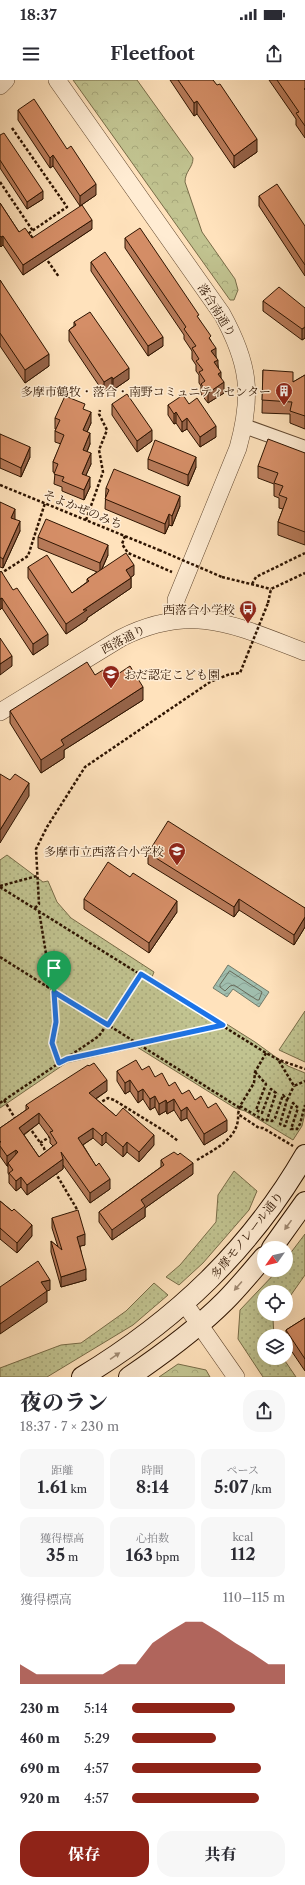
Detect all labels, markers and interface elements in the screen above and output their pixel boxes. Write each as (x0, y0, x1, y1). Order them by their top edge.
text: 18:37 (20, 5, 57, 24)
icon: menu (20, 43, 42, 65)
text: Fleetfoot (110, 43, 195, 65)
icon: share (263, 43, 285, 65)
street label: 落合南通り (195, 281, 239, 339)
building icon: 多摩市鶴牧・落合・南野コミュニティセンター (274, 381, 294, 406)
place label: 多摩市鶴牧・落合・南野コミュニティセンター (21, 384, 271, 399)
street label: そよかぜのみち (41, 486, 125, 532)
bus stop icon: 西落合小学校 (238, 599, 258, 624)
place label: 西落合小学校 (163, 602, 235, 617)
street label: 西落通り (98, 621, 148, 657)
school or university icon: おだ認定こども園 (101, 664, 121, 689)
place label: おだ認定こども園 (124, 667, 220, 682)
school or university icon: 多摩市立西落合小学校 (167, 841, 187, 866)
place label: 多摩市立西落合小学校 (44, 844, 164, 859)
pin (37, 951, 71, 992)
icon: arrive (43, 957, 65, 979)
street label: 多摩モノレール通り (207, 1189, 287, 1281)
one-way arrow (284, 1220, 293, 1231)
north arrow (257, 1241, 293, 1277)
map controls (257, 1241, 293, 1365)
one-way arrow (234, 1281, 243, 1292)
button: locate (257, 1285, 293, 1321)
button: layers (257, 1329, 293, 1365)
one-way arrow (110, 1352, 120, 1360)
text: 夜のラン (20, 1389, 108, 1416)
button: share (243, 1390, 285, 1432)
text: 18:37 · 7 × 230 m (20, 1418, 119, 1434)
text: 距離 (51, 1463, 73, 1477)
text: 時間 (141, 1463, 163, 1477)
text: ペース (227, 1463, 259, 1477)
text: 1.61 (37, 1477, 67, 1497)
text: 8:14 (136, 1477, 169, 1497)
text: 5:07 (214, 1477, 248, 1497)
text: km (67, 1482, 87, 1496)
text: /km (248, 1482, 272, 1496)
text: kcal (232, 1530, 253, 1544)
text: 獲得標高 (40, 1531, 84, 1545)
text: 心拍数 (136, 1531, 169, 1545)
text: 112 (230, 1544, 256, 1564)
text: 35 (46, 1545, 65, 1565)
text: 163 (125, 1545, 153, 1565)
text: m (65, 1550, 78, 1564)
text: bpm (153, 1550, 180, 1564)
text: 110–115 m (223, 1589, 285, 1605)
text: 獲得標高 (20, 1591, 72, 1607)
text: 230 m (20, 1700, 60, 1716)
text: 5:14 (84, 1700, 108, 1716)
text: 460 m (20, 1730, 60, 1746)
text: 5:29 (84, 1730, 110, 1746)
text: 690 m (20, 1760, 60, 1776)
text: 4:57 (84, 1760, 109, 1776)
text: 920 m (20, 1790, 60, 1806)
text: 4:57 (84, 1790, 109, 1806)
button: 保存 (20, 1831, 149, 1877)
button: 共有 (157, 1831, 285, 1877)

